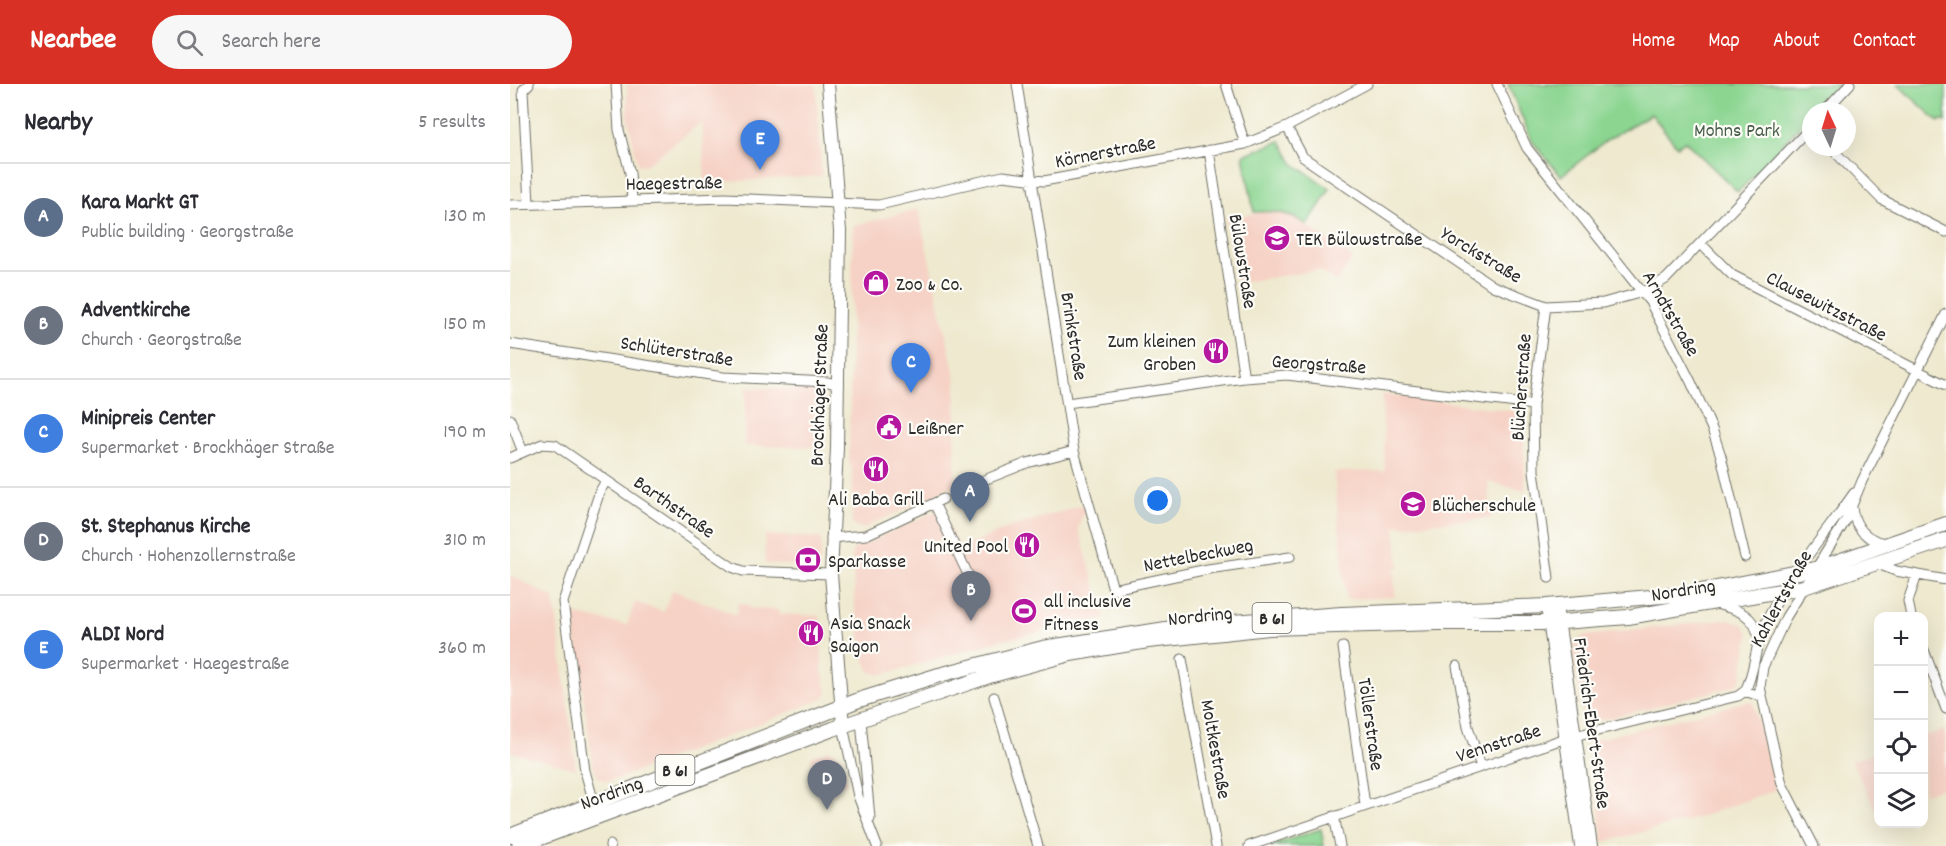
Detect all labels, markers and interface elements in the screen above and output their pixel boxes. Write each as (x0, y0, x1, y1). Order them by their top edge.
search box (152, 15, 572, 69)
text: Nearbee (30, 22, 116, 62)
icon: search (173, 26, 206, 59)
text: Search here (221, 27, 321, 58)
text: Home (1631, 27, 1675, 57)
text: Map (1708, 27, 1740, 57)
text: About (1773, 27, 1820, 57)
text: Contact (1853, 27, 1916, 57)
north arrow (1802, 102, 1856, 156)
text: Nearby (24, 105, 92, 142)
text: 5 results (418, 109, 486, 137)
park label: Mohns Park (1694, 118, 1780, 146)
pin: E (740, 120, 780, 170)
street label: Körnerstraße (1053, 130, 1158, 177)
street label: Haegestraße (625, 170, 723, 200)
text: Kara Markt GT (81, 188, 198, 219)
text: A (38, 203, 49, 231)
text: 130 m (444, 203, 486, 231)
street label: Bülowstraße (1220, 212, 1262, 311)
text: Public building · Georgstraße (81, 219, 294, 247)
street label: Yorckstraße (1434, 221, 1527, 292)
school or university icon: TEK Bülowstraße (1262, 223, 1292, 253)
place label: TEK Bülowstraße (1296, 227, 1423, 255)
street label: Clausewitzstraße (1760, 265, 1891, 350)
street label: Arndtstraße (1633, 266, 1705, 363)
shop icon: Zoo & Co. (861, 268, 891, 298)
place label: Zoo & Co. (896, 272, 963, 300)
street label: Brinkstraße (1051, 290, 1093, 383)
text: Adventkirche (81, 296, 190, 327)
text: B (39, 311, 48, 339)
text: 150 m (443, 311, 486, 339)
street label: Brockhäger Straße (805, 323, 837, 467)
text: Church · Georgstraße (81, 327, 242, 355)
place label: Zum kleinen Groben (1108, 329, 1196, 380)
street label: Schlüterstraße (618, 330, 735, 376)
street label: Blücherstraße (1505, 333, 1541, 442)
restaurant icon: Zum kleinen Groben (1201, 336, 1231, 366)
pin: C (892, 344, 930, 393)
street label: Georgstraße (1270, 349, 1367, 383)
text: Minipreis Center (81, 404, 215, 435)
public building icon: Leißner (874, 412, 904, 442)
place label: Leißner (908, 416, 964, 444)
text: C (39, 419, 48, 447)
text: 190 m (443, 419, 486, 447)
text: Supermarket · Brockhäger Straße (81, 435, 335, 463)
restaurant icon: Ali Baba Grill (861, 454, 891, 484)
street label: Barthstraße (627, 470, 720, 547)
pin: A (950, 472, 990, 522)
your location (1143, 486, 1172, 515)
place label: Ali Baba Grill (828, 487, 924, 515)
school or university icon: Blücherschule (1398, 489, 1428, 519)
place label: Blücherschule (1432, 493, 1536, 521)
text: St. Stephanus Kirche (81, 512, 250, 543)
text: D (38, 527, 49, 555)
text: 310 m (444, 527, 486, 555)
restaurant icon: United Pool (1012, 530, 1042, 560)
street label: Nettelbeckweg (1141, 533, 1256, 581)
place label: United Pool (924, 534, 1008, 562)
text: Church · Hohenzollernstraße (81, 543, 296, 571)
bank icon: Sparkasse (793, 545, 823, 575)
street label: Kahlertstraße (1744, 546, 1821, 653)
place label: Sparkasse (828, 549, 906, 577)
pin: B (952, 572, 990, 621)
street label: Nordring (1649, 573, 1718, 611)
place label: all inclusive Fitness (1044, 589, 1131, 640)
sports icon: all inclusive Fitness (1009, 596, 1039, 626)
street label: Nordring (1167, 601, 1234, 635)
road number: B 61 (1252, 603, 1292, 633)
place label: Asia Snack Saigon (830, 611, 911, 662)
map controls (1874, 612, 1928, 828)
button: + (1874, 612, 1928, 666)
restaurant icon: Asia Snack Saigon (796, 618, 826, 648)
text: ALDI Nord (81, 620, 164, 651)
text: E (39, 635, 48, 663)
text: 360 m (438, 635, 486, 663)
street label: Friedrich-Ebert-Straße (1564, 636, 1616, 811)
text: Supermarket · Haegestraße (81, 651, 289, 679)
button: − (1874, 666, 1928, 720)
street label: Töllerstraße (1349, 676, 1389, 773)
street label: Moltkestraße (1192, 698, 1237, 802)
street label: Vennstraße (1453, 718, 1545, 772)
button: locate (1874, 720, 1928, 774)
road number: B 61 (656, 755, 694, 785)
pin: D (808, 760, 846, 810)
street label: Nordring (577, 771, 647, 819)
button: layers (1874, 774, 1928, 828)

